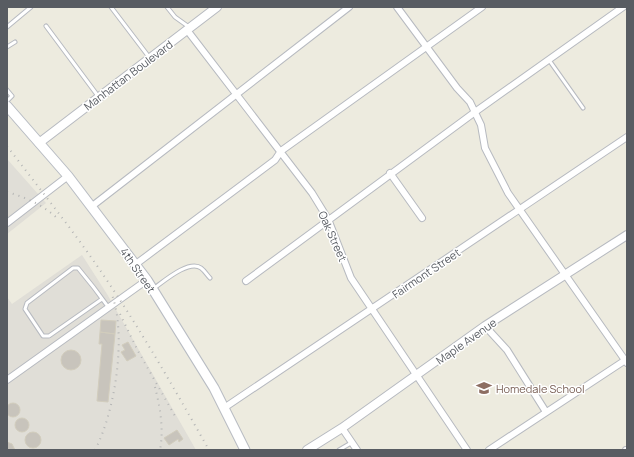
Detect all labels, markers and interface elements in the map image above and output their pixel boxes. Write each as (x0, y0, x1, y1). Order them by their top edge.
street label: Manhattan Boulevard (80, 37, 176, 113)
street label: Oak Street (315, 208, 351, 264)
street label: 4th Street (117, 244, 159, 296)
street label: Fairmont Street (389, 245, 463, 301)
street label: Maple Avenue (433, 314, 500, 367)
school or university icon: Homedale School (475, 379, 493, 397)
place label: Homedale School (496, 381, 585, 396)

